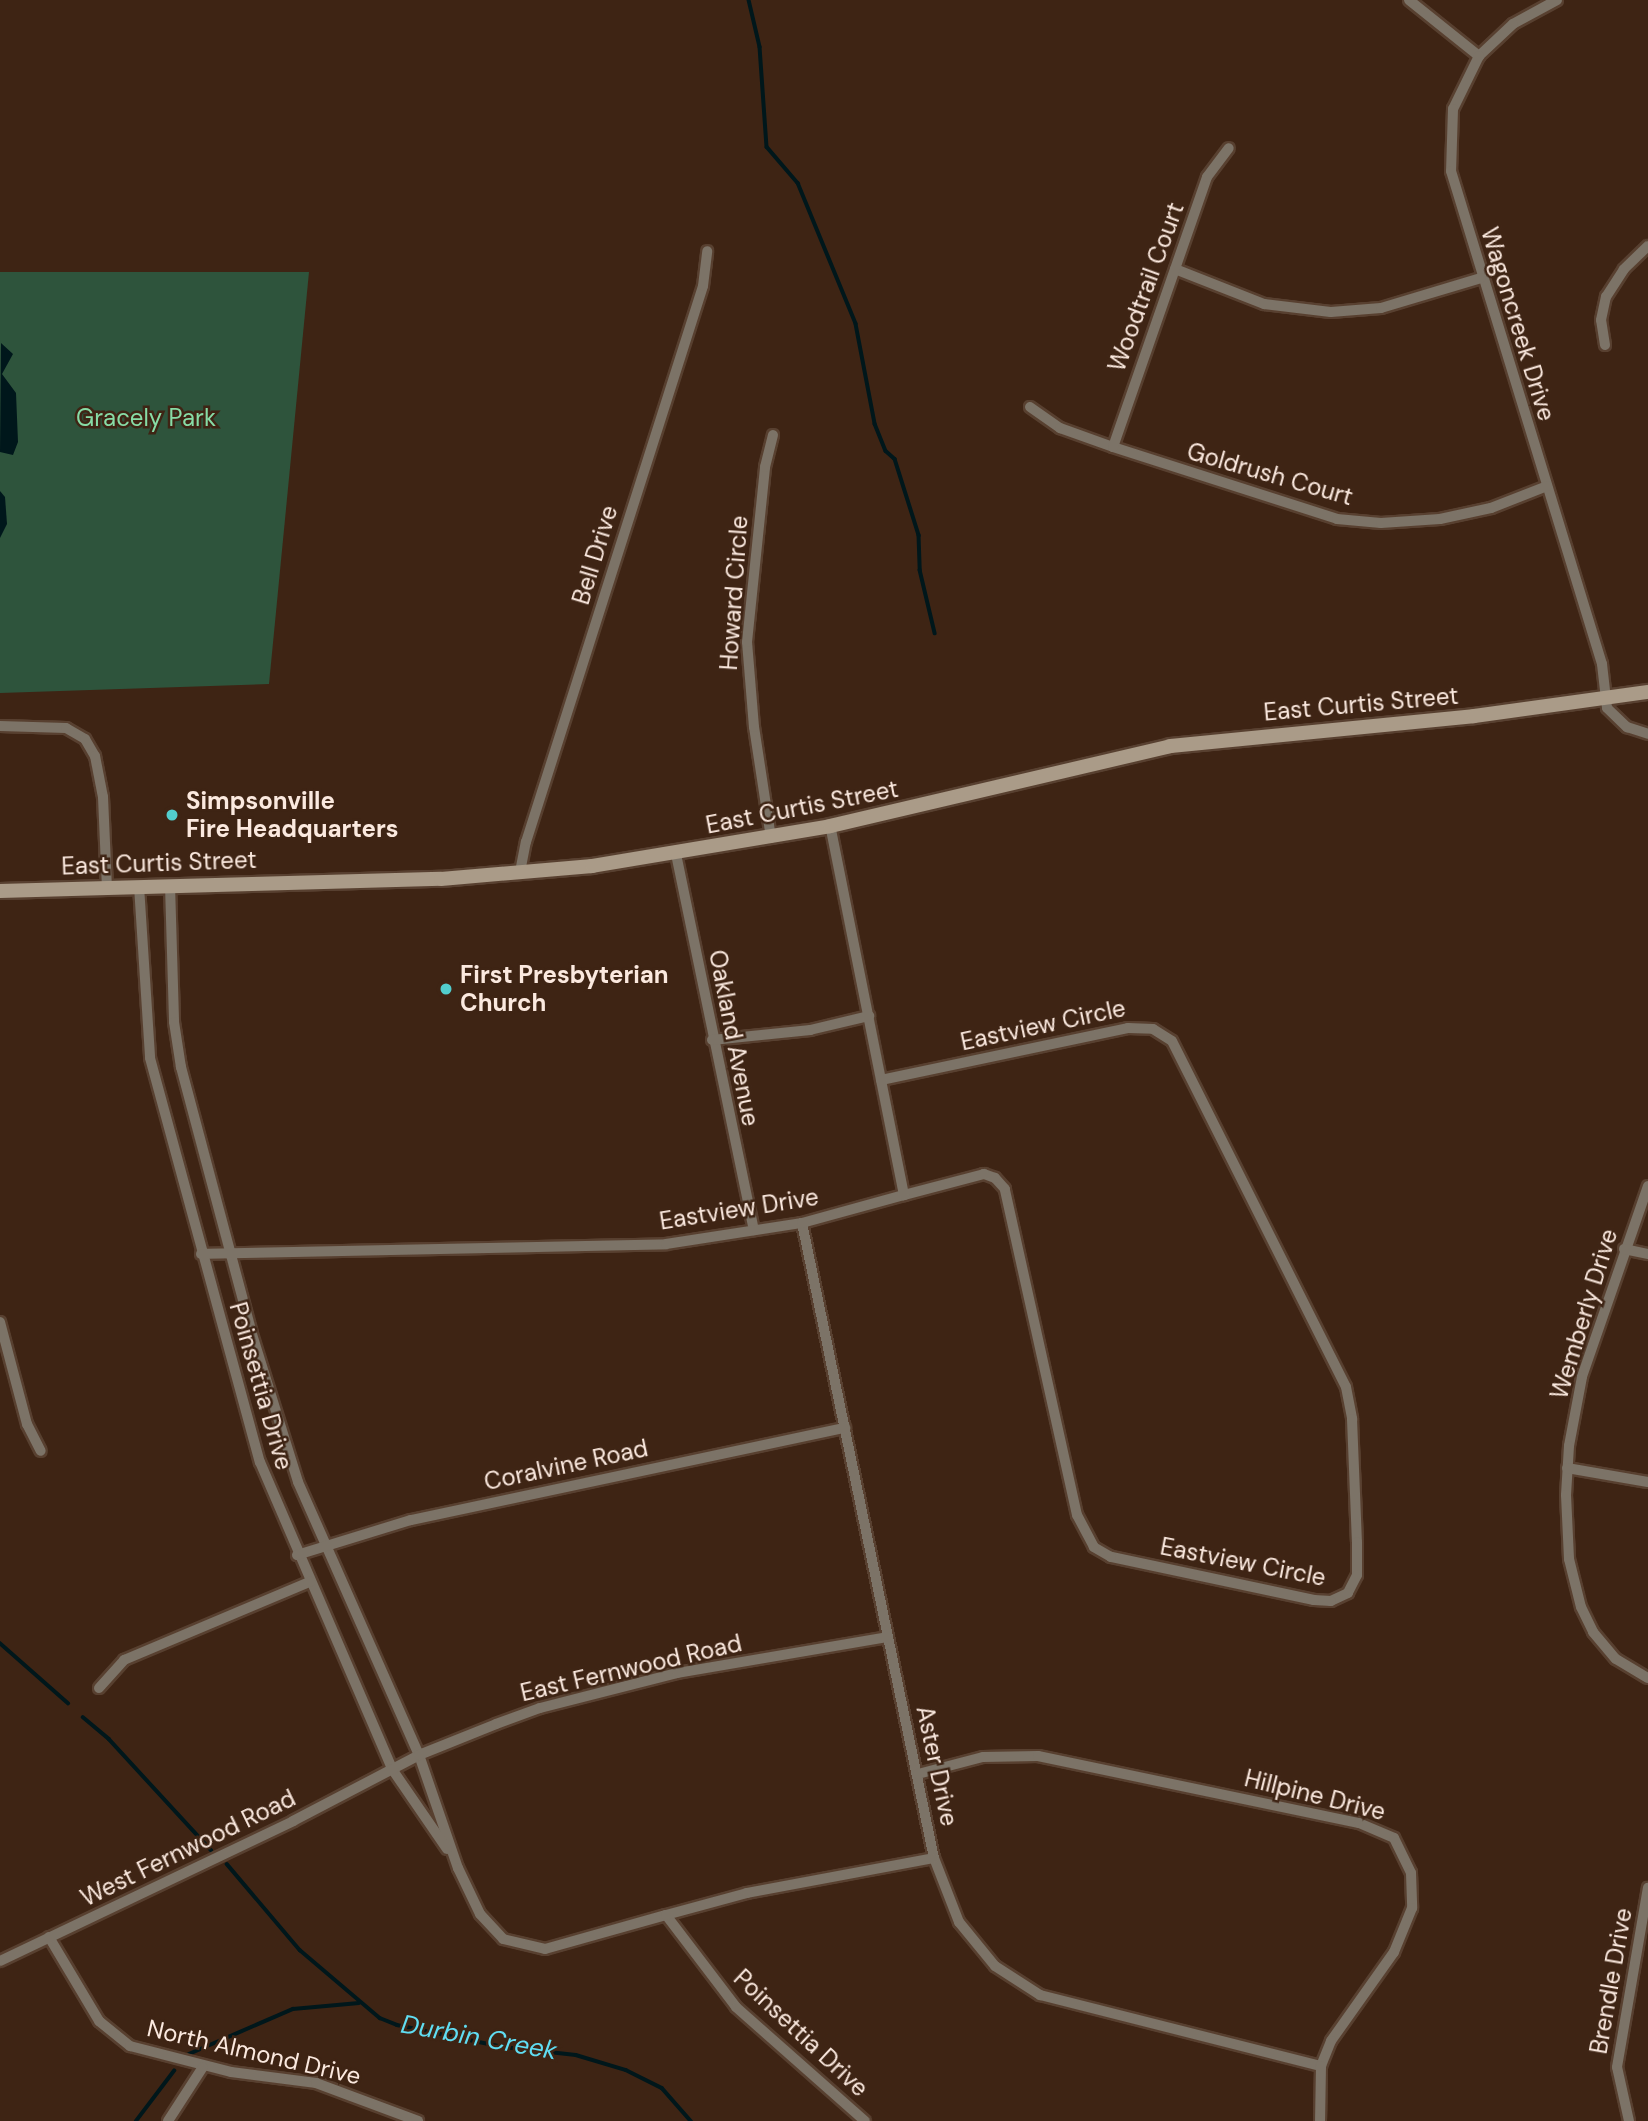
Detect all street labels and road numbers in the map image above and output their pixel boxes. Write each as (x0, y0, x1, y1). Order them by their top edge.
street label: Woodtrail Court (1102, 199, 1190, 375)
street label: Wagoncreek Drive (1475, 224, 1561, 424)
street label: Goldrush Court (1184, 437, 1356, 511)
street label: Bell Drive (566, 502, 624, 608)
street label: Howard Circle (714, 515, 754, 671)
street label: East Curtis Street (1262, 681, 1460, 727)
street label: East Curtis Street (703, 774, 901, 840)
street label: East Curtis Street (61, 845, 257, 881)
street label: Oakland Avenue (703, 947, 765, 1129)
street label: Eastview Circle (958, 993, 1128, 1057)
street label: Eastview Drive (657, 1182, 821, 1236)
street label: Wemberly Drive (1544, 1225, 1624, 1403)
street label: Poinsettia Drive (223, 1299, 299, 1473)
street label: Coralvine Road (481, 1434, 651, 1496)
street label: Eastview Circle (1158, 1532, 1328, 1592)
street label: East Fernwood Road (518, 1629, 744, 1707)
street label: Aster Drive (910, 1703, 964, 1829)
street label: Hillpine Drive (1242, 1764, 1388, 1826)
street label: West Fernwood Road (76, 1784, 300, 1912)
street label: Brendle Drive (1584, 1906, 1638, 2056)
street label: Poinsettia Drive (728, 1963, 874, 2103)
street label: North Almond Drive (144, 2013, 364, 2091)

